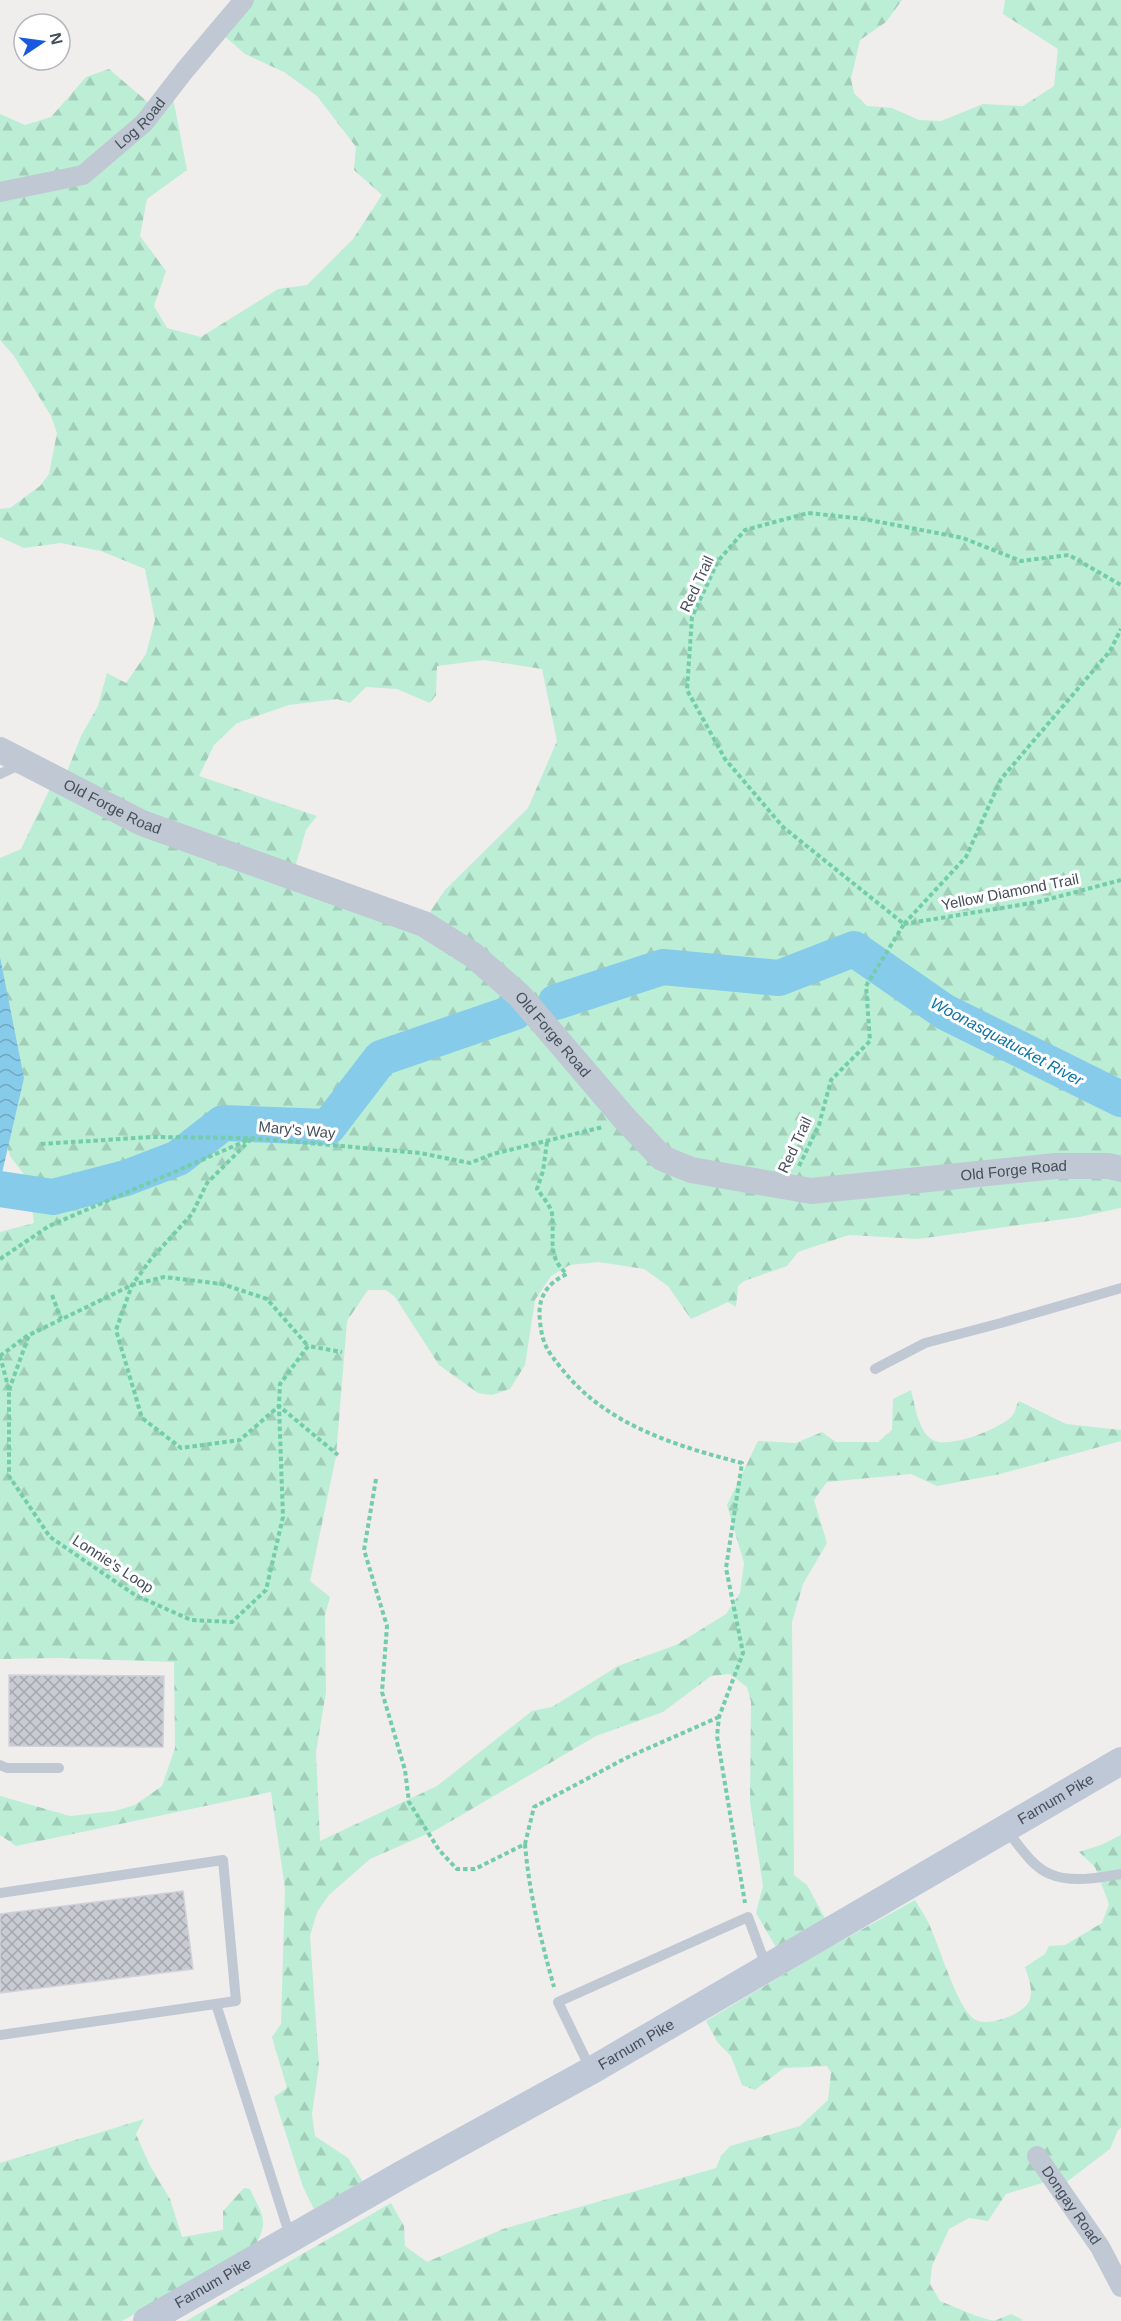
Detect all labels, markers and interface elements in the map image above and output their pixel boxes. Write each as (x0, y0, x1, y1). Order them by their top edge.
north arrow (12, 12, 72, 72)
text: N (47, 31, 66, 46)
street label: Log Road (111, 94, 168, 152)
street label: Red Trail (676, 553, 717, 615)
street label: Old Forge Road (61, 775, 164, 837)
street label: Yellow Diamond Trail (940, 870, 1080, 913)
street label: Old Forge Road (512, 988, 594, 1080)
water label: Woonasquatucket River (928, 994, 1086, 1089)
street label: Red Trail (774, 1114, 815, 1176)
street label: Mary's Way (258, 1118, 337, 1141)
street label: Old Forge Road (960, 1157, 1067, 1184)
street label: Lonnie's Loop (70, 1531, 157, 1596)
street label: Farnum Pike (1014, 1770, 1097, 1828)
street label: Farnum Pike (595, 2015, 677, 2073)
street label: Dongay Road (1038, 2162, 1105, 2248)
street label: Farnum Pike (172, 2254, 254, 2311)

